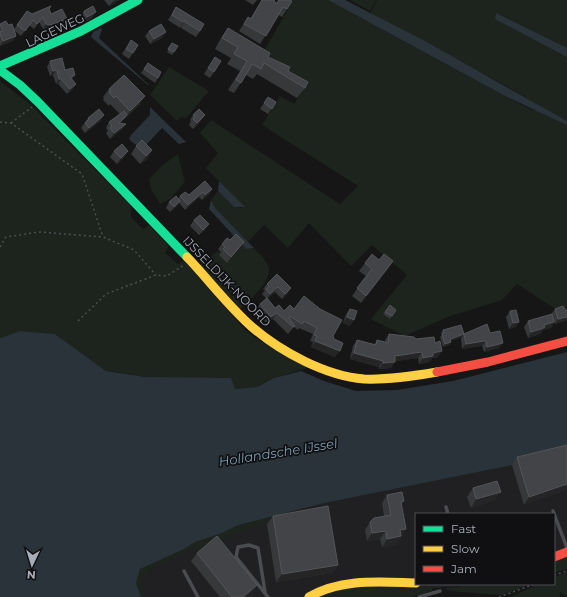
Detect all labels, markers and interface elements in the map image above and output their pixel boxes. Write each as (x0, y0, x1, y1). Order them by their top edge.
street label: LAGEWEG (23, 10, 87, 50)
street label: IJSSELDIJK-NOORD (180, 233, 274, 330)
water label: Hollandsche IJssel (217, 435, 339, 469)
legend (415, 513, 555, 585)
text: Fast (451, 521, 476, 536)
text: Slow (451, 541, 480, 556)
north arrow (12, 545, 52, 585)
text: Jam (450, 561, 477, 576)
text: N (26, 568, 36, 582)

